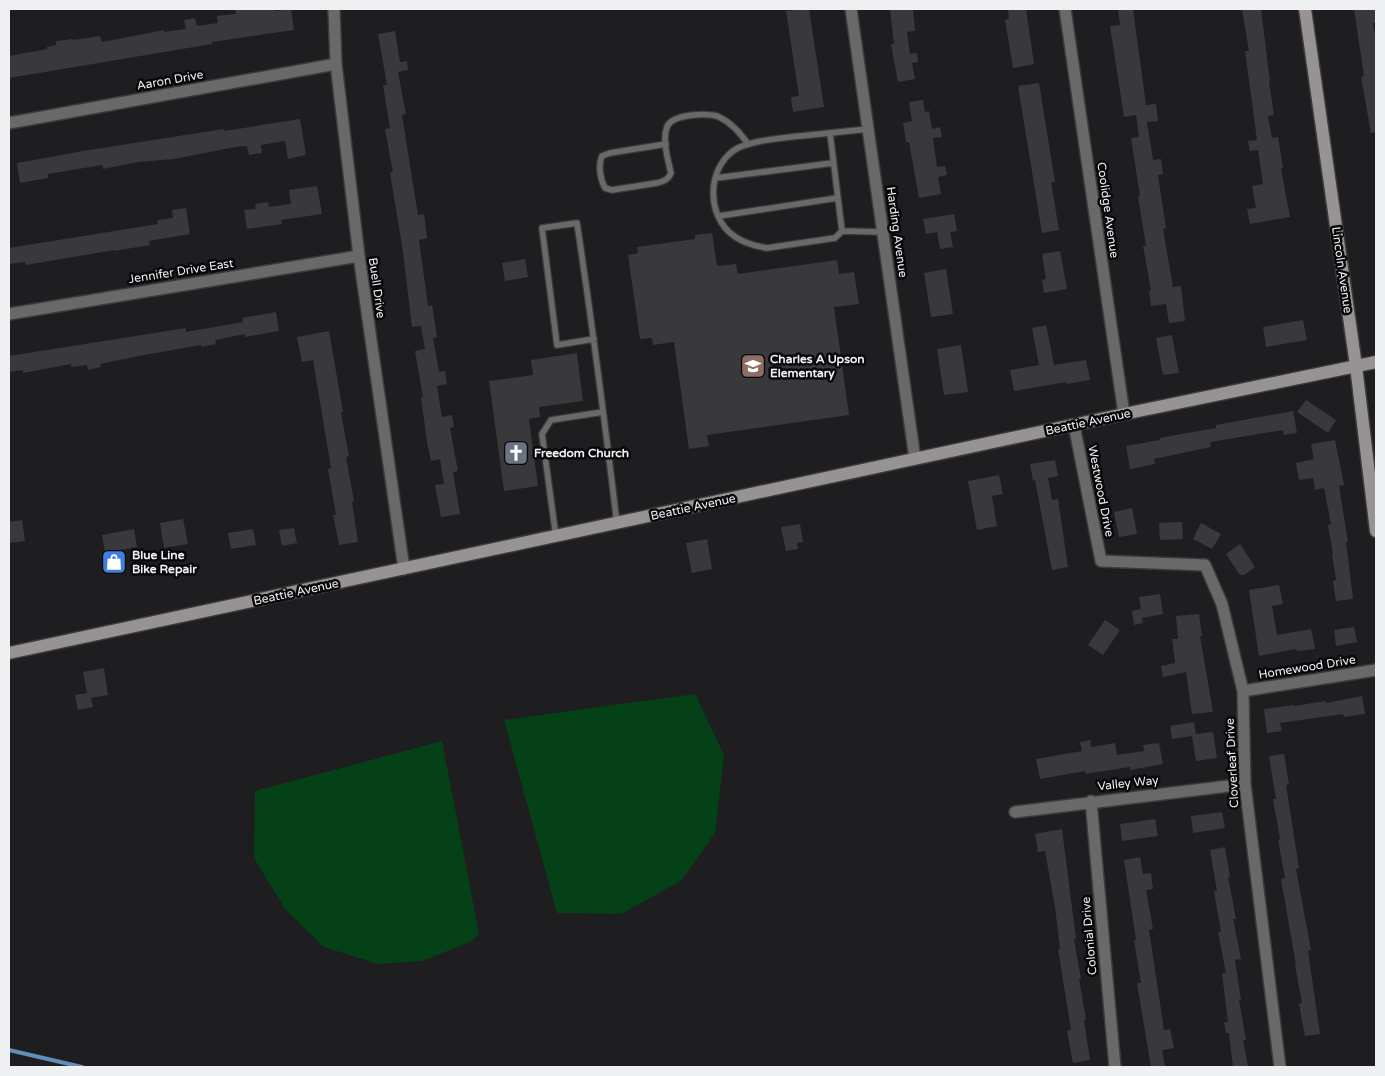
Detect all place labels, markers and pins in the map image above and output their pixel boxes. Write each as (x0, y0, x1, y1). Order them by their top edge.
place label: Charles A Upson Elementary (770, 352, 865, 381)
school or university icon: Charles A Upson Elementary (740, 353, 766, 379)
church icon: Freedom Church (503, 440, 529, 466)
place label: Freedom Church (534, 446, 629, 460)
place label: Blue Line Bike Repair (132, 548, 197, 577)
shop icon: Blue Line Bike Repair (101, 549, 127, 575)

